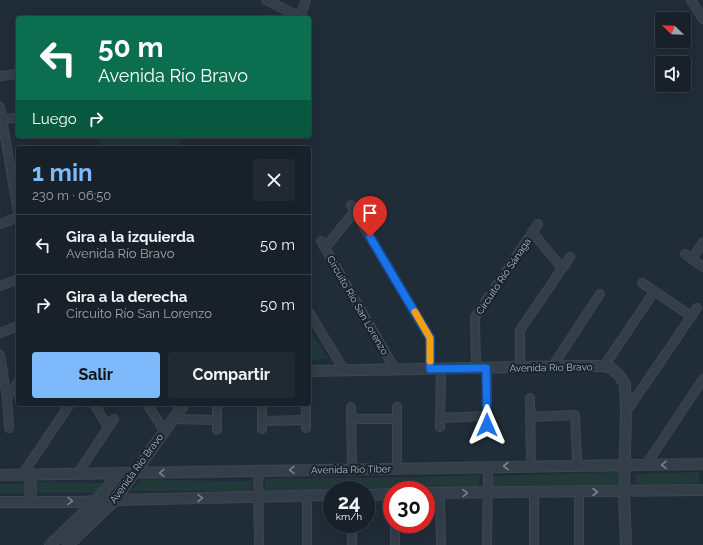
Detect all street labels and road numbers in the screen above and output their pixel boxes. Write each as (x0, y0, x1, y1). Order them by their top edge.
street label: Circuito Río Sánaga (474, 236, 533, 316)
street label: Circuito Río San Lorenzo (325, 254, 390, 357)
street label: Avenida Río Bravo (509, 361, 593, 374)
street label: Avenida Río Bravo (107, 431, 165, 505)
street label: Avenida Río Tiber (311, 463, 392, 476)

